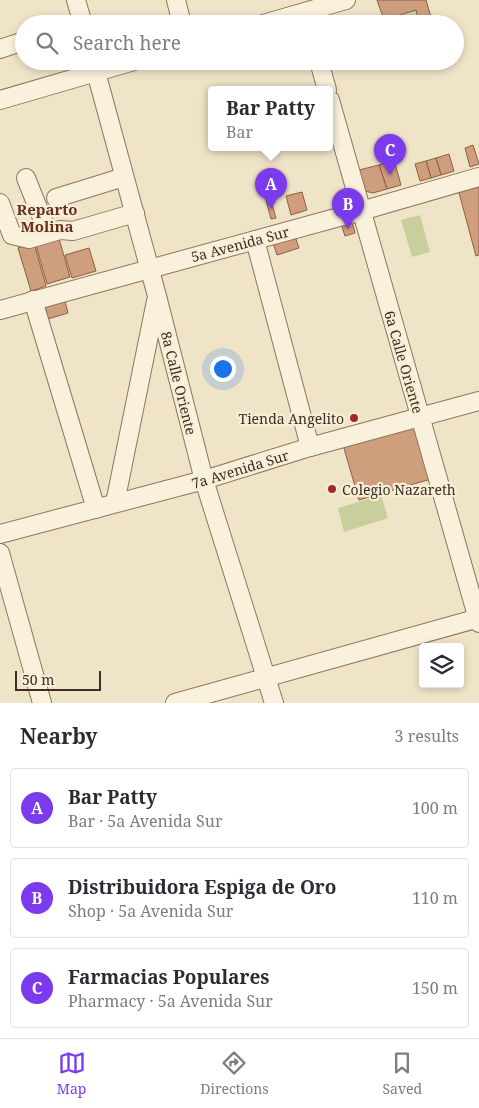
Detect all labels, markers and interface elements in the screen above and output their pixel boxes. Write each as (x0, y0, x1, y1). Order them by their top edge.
search box (15, 15, 464, 70)
icon: search (33, 29, 61, 57)
text: Search here (73, 30, 181, 56)
popup (208, 86, 333, 151)
text: Bar Patty (226, 95, 315, 121)
text: Bar (226, 121, 253, 143)
pin: C (374, 134, 406, 175)
pin: A (255, 168, 287, 209)
pin: B (332, 188, 364, 229)
district label: Reparto Molina (16, 199, 78, 236)
street label: 5a Avenida Sur (189, 222, 291, 266)
street label: 6a Calle Oriente (380, 308, 428, 416)
street label: 8a Calle Oriente (157, 329, 201, 437)
your location (210, 356, 236, 382)
place label: Tienda Angelito (239, 409, 344, 428)
marker: Tienda Angelito (348, 412, 360, 424)
street label: 7a Avenida Sur (189, 445, 291, 493)
place label: Colegio Nazareth (342, 480, 456, 499)
marker: Colegio Nazareth (326, 483, 338, 495)
map controls (419, 643, 464, 688)
button: layers (419, 643, 464, 688)
scale bar (15, 668, 101, 691)
text: 50 m (22, 670, 55, 689)
text: Nearby (20, 722, 98, 750)
text: 3 results (395, 725, 459, 747)
text: Bar Patty (68, 784, 157, 810)
text: A (31, 797, 43, 819)
text: 100 m (412, 797, 458, 819)
text: Bar · 5a Avenida Sur (68, 810, 222, 832)
text: Distribuidora Espiga de Oro (68, 874, 336, 900)
text: B (32, 887, 42, 909)
text: 110 m (412, 887, 458, 909)
text: Shop · 5a Avenida Sur (68, 900, 233, 922)
text: Farmacias Populares (68, 964, 269, 990)
text: C (32, 977, 42, 999)
text: 150 m (412, 977, 458, 999)
text: Pharmacy · 5a Avenida Sur (68, 990, 273, 1012)
tab: Map (57, 1049, 86, 1098)
tab: Directions (200, 1049, 269, 1098)
tab: Saved (382, 1049, 422, 1098)

